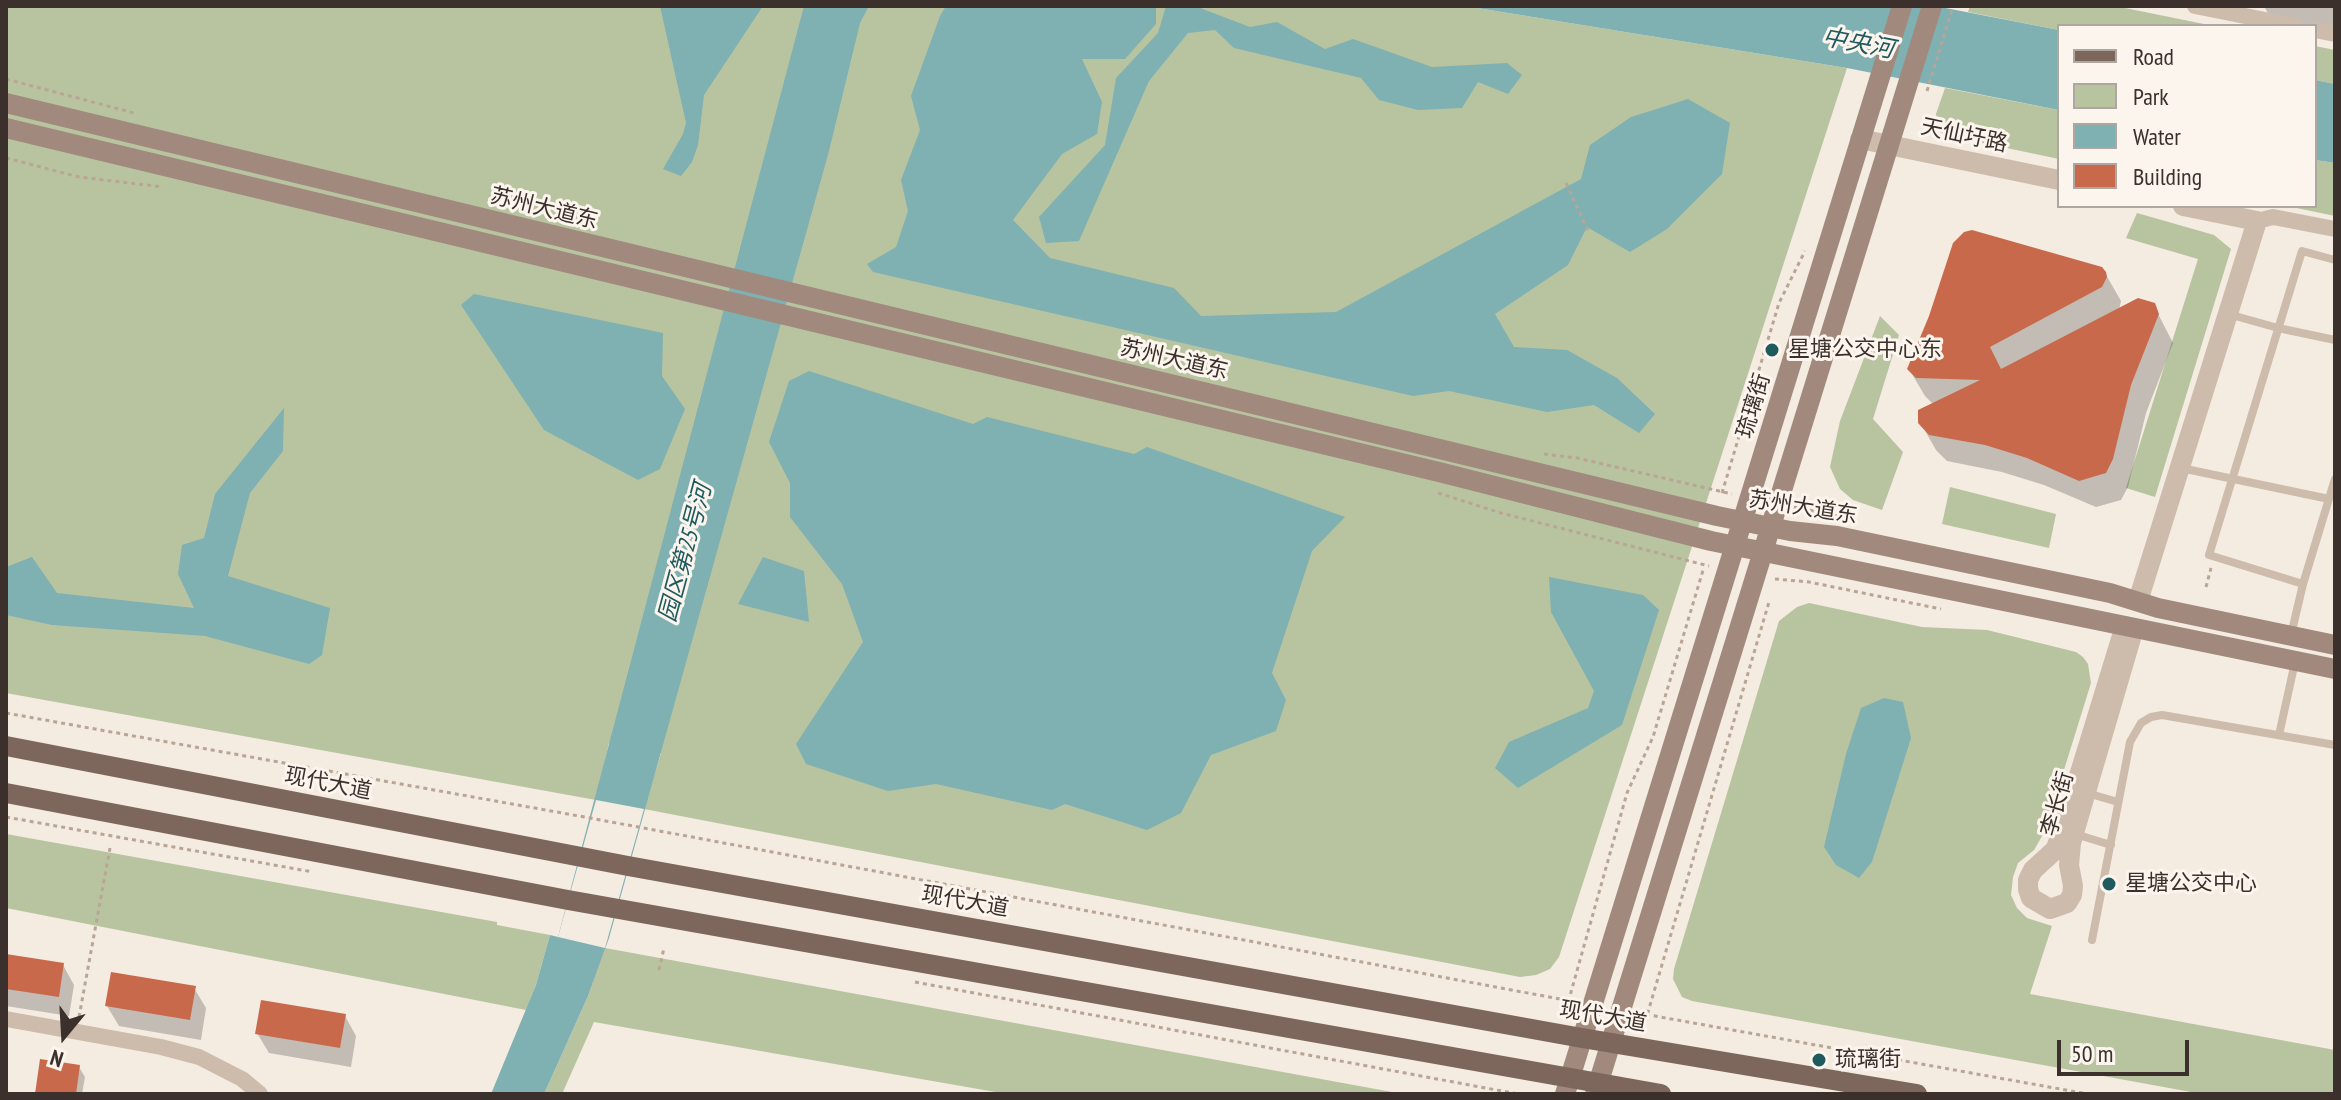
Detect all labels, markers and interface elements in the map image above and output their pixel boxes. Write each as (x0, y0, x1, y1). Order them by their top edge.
water label: 中央河 (1820, 23, 1896, 65)
legend (2057, 24, 2317, 208)
text: Road (2133, 41, 2174, 72)
text: Park (2133, 81, 2169, 112)
street label: 天仙圩路 (1918, 114, 2010, 158)
text: Water (2133, 121, 2181, 152)
text: Building (2133, 161, 2202, 192)
street label: 苏州大道东 (487, 183, 601, 235)
street label: 苏州大道东 (1117, 335, 1231, 385)
place label: 星塘公交中心东 (1788, 337, 1942, 363)
marker: 星塘公交中心东 (1763, 341, 1781, 359)
street label: 琉璃街 (1732, 371, 1776, 441)
water label: 园区第25号河 (654, 481, 718, 625)
street label: 苏州大道东 (1747, 486, 1859, 530)
street label: 现代大道 (282, 763, 374, 805)
street label: 李长街 (2036, 769, 2080, 839)
place label: 星塘公交中心 (2125, 871, 2257, 897)
marker: 星塘公交中心 (2100, 875, 2118, 893)
street label: 现代大道 (919, 881, 1011, 923)
north arrow (24, 996, 104, 1076)
street label: 现代大道 (1557, 996, 1649, 1038)
scale bar (2061, 1024, 2193, 1074)
text: 50 m (2071, 1038, 2113, 1069)
text: N (47, 1044, 67, 1074)
place label: 琉璃街 (1835, 1047, 1901, 1073)
marker: 琉璃街 (1810, 1051, 1828, 1069)

